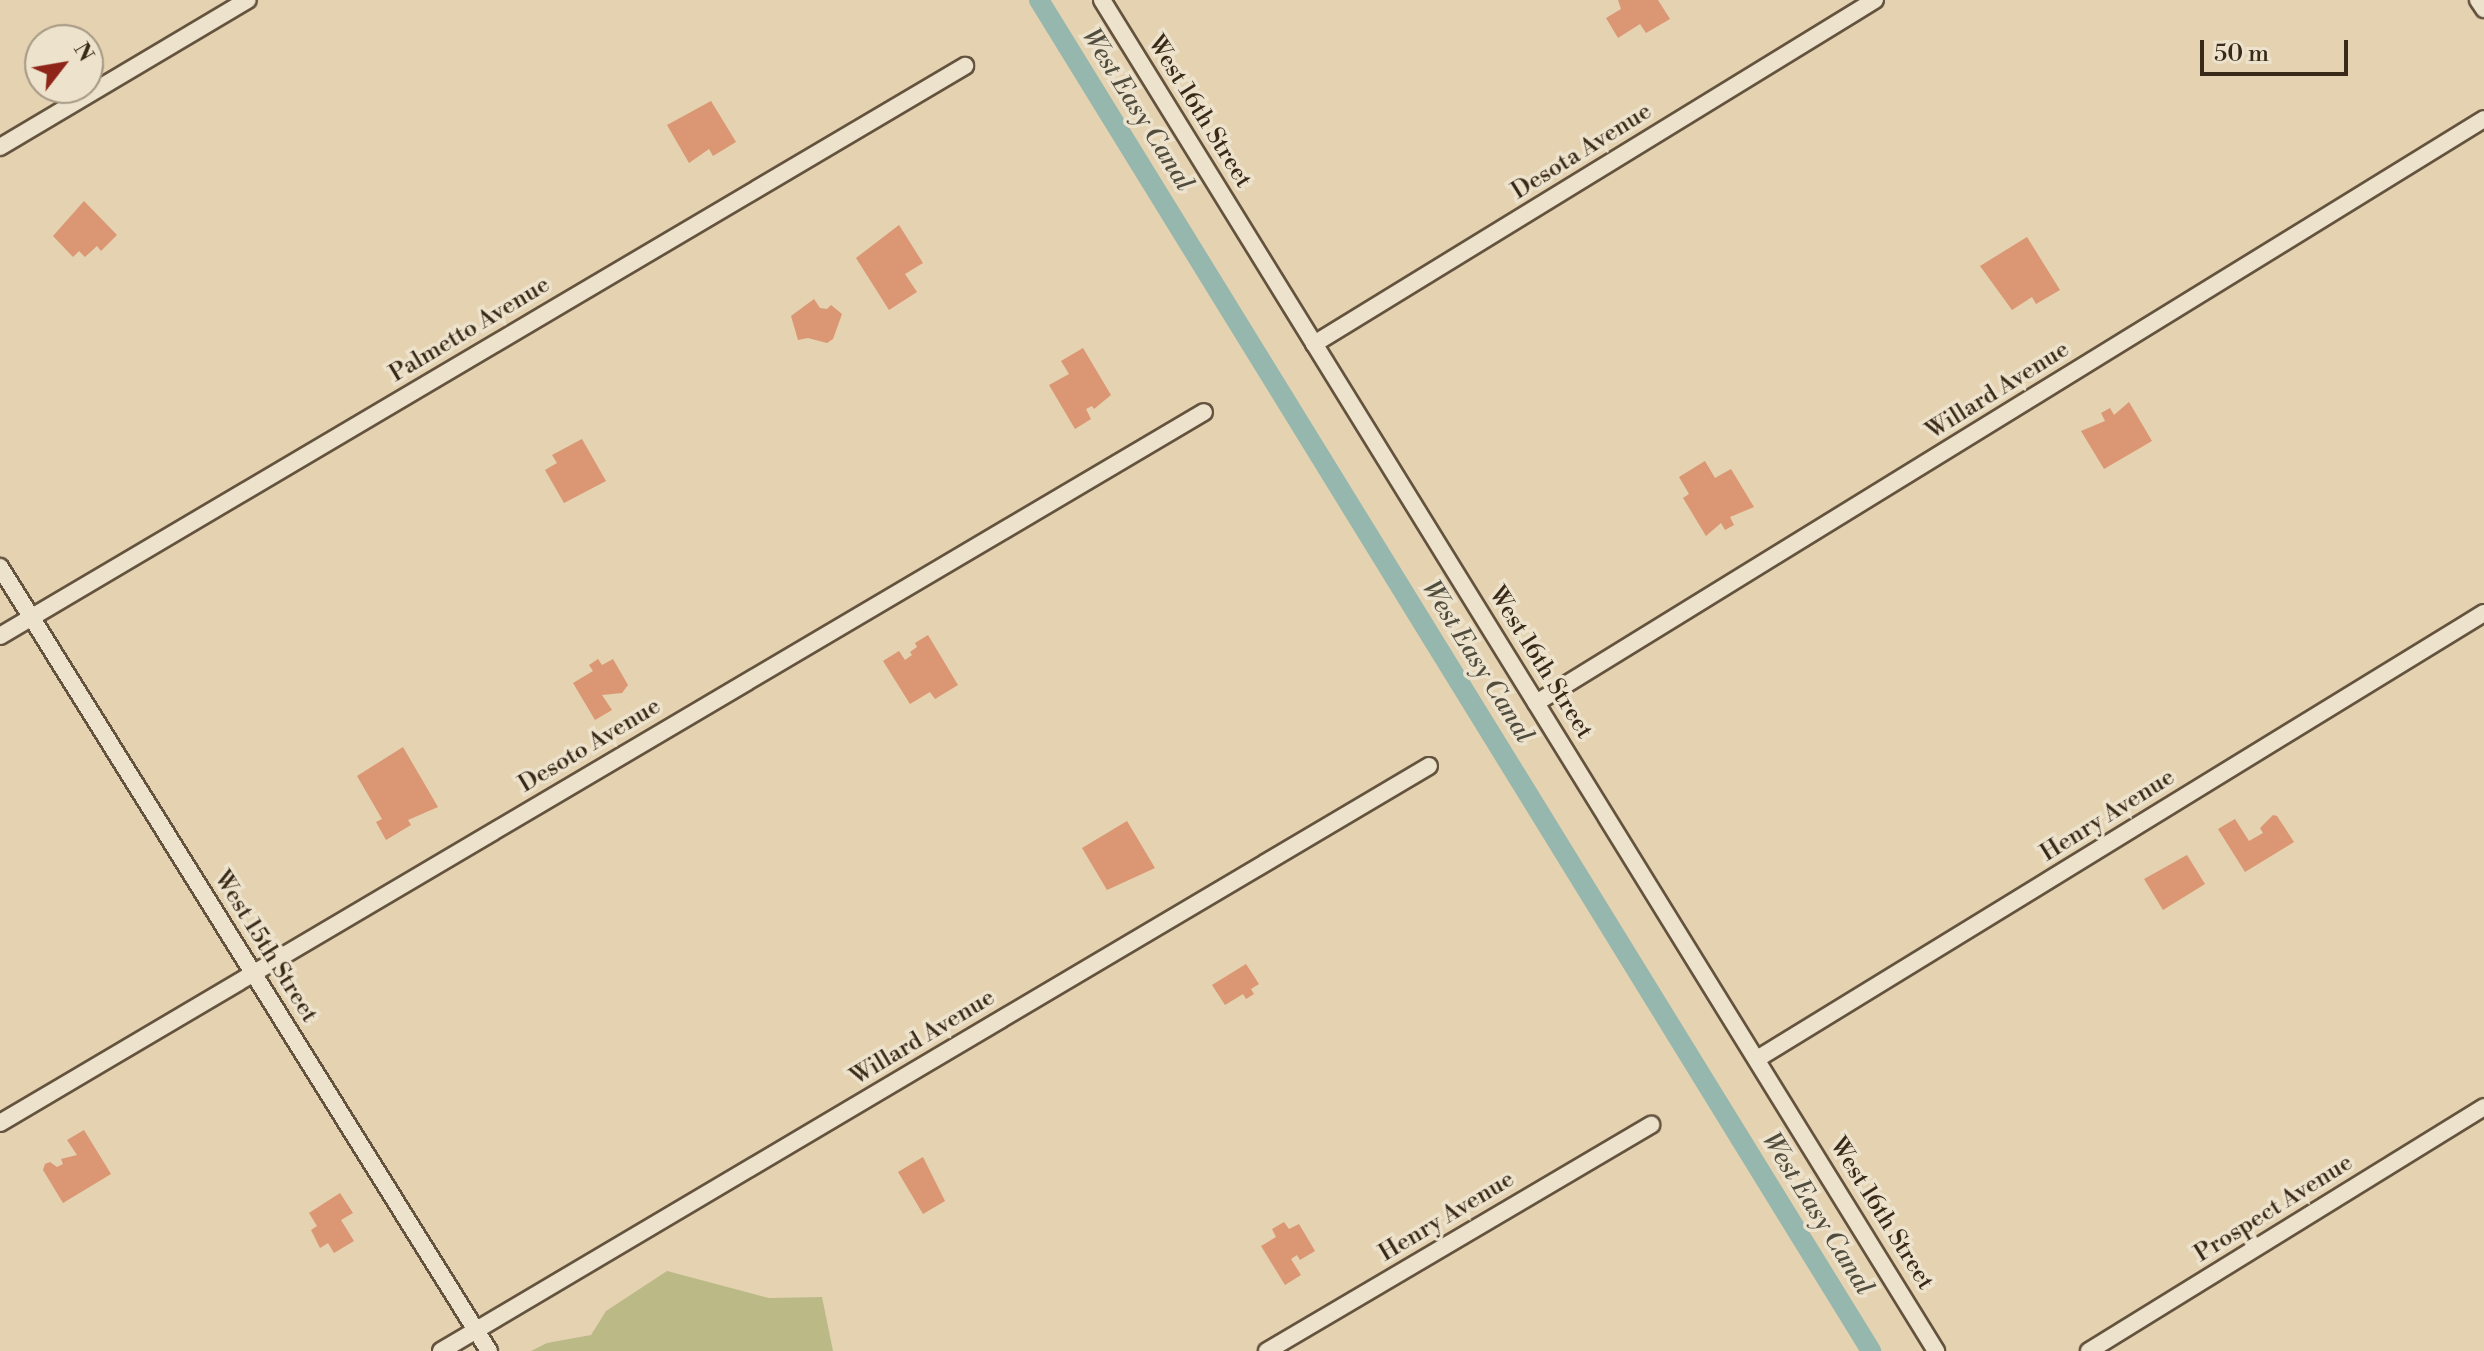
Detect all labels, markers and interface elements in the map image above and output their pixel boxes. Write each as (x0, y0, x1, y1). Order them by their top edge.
water label: West Easy Canal (1074, 23, 1200, 197)
north arrow (24, 24, 104, 104)
scale bar (2204, 24, 2352, 74)
street label: West 16th Street (1141, 31, 1257, 193)
text: N (67, 38, 99, 67)
text: 50 m (2214, 39, 2269, 69)
street label: Desota Avenue (1507, 97, 1657, 207)
street label: Palmetto Avenue (385, 271, 555, 389)
street label: Willard Avenue (1921, 336, 2075, 446)
water label: West Easy Canal (1414, 575, 1540, 749)
street label: West 16th Street (1482, 582, 1598, 744)
street label: Desoto Avenue (514, 692, 666, 800)
street label: Henry Avenue (2036, 763, 2180, 869)
street label: West 15th Street (207, 866, 323, 1028)
street label: Willard Avenue (846, 984, 1000, 1092)
water label: West Easy Canal (1754, 1127, 1880, 1301)
street label: West 16th Street (1823, 1133, 1939, 1295)
street label: Prospect Avenue (2190, 1149, 2358, 1269)
street label: Henry Avenue (1374, 1165, 1520, 1269)

